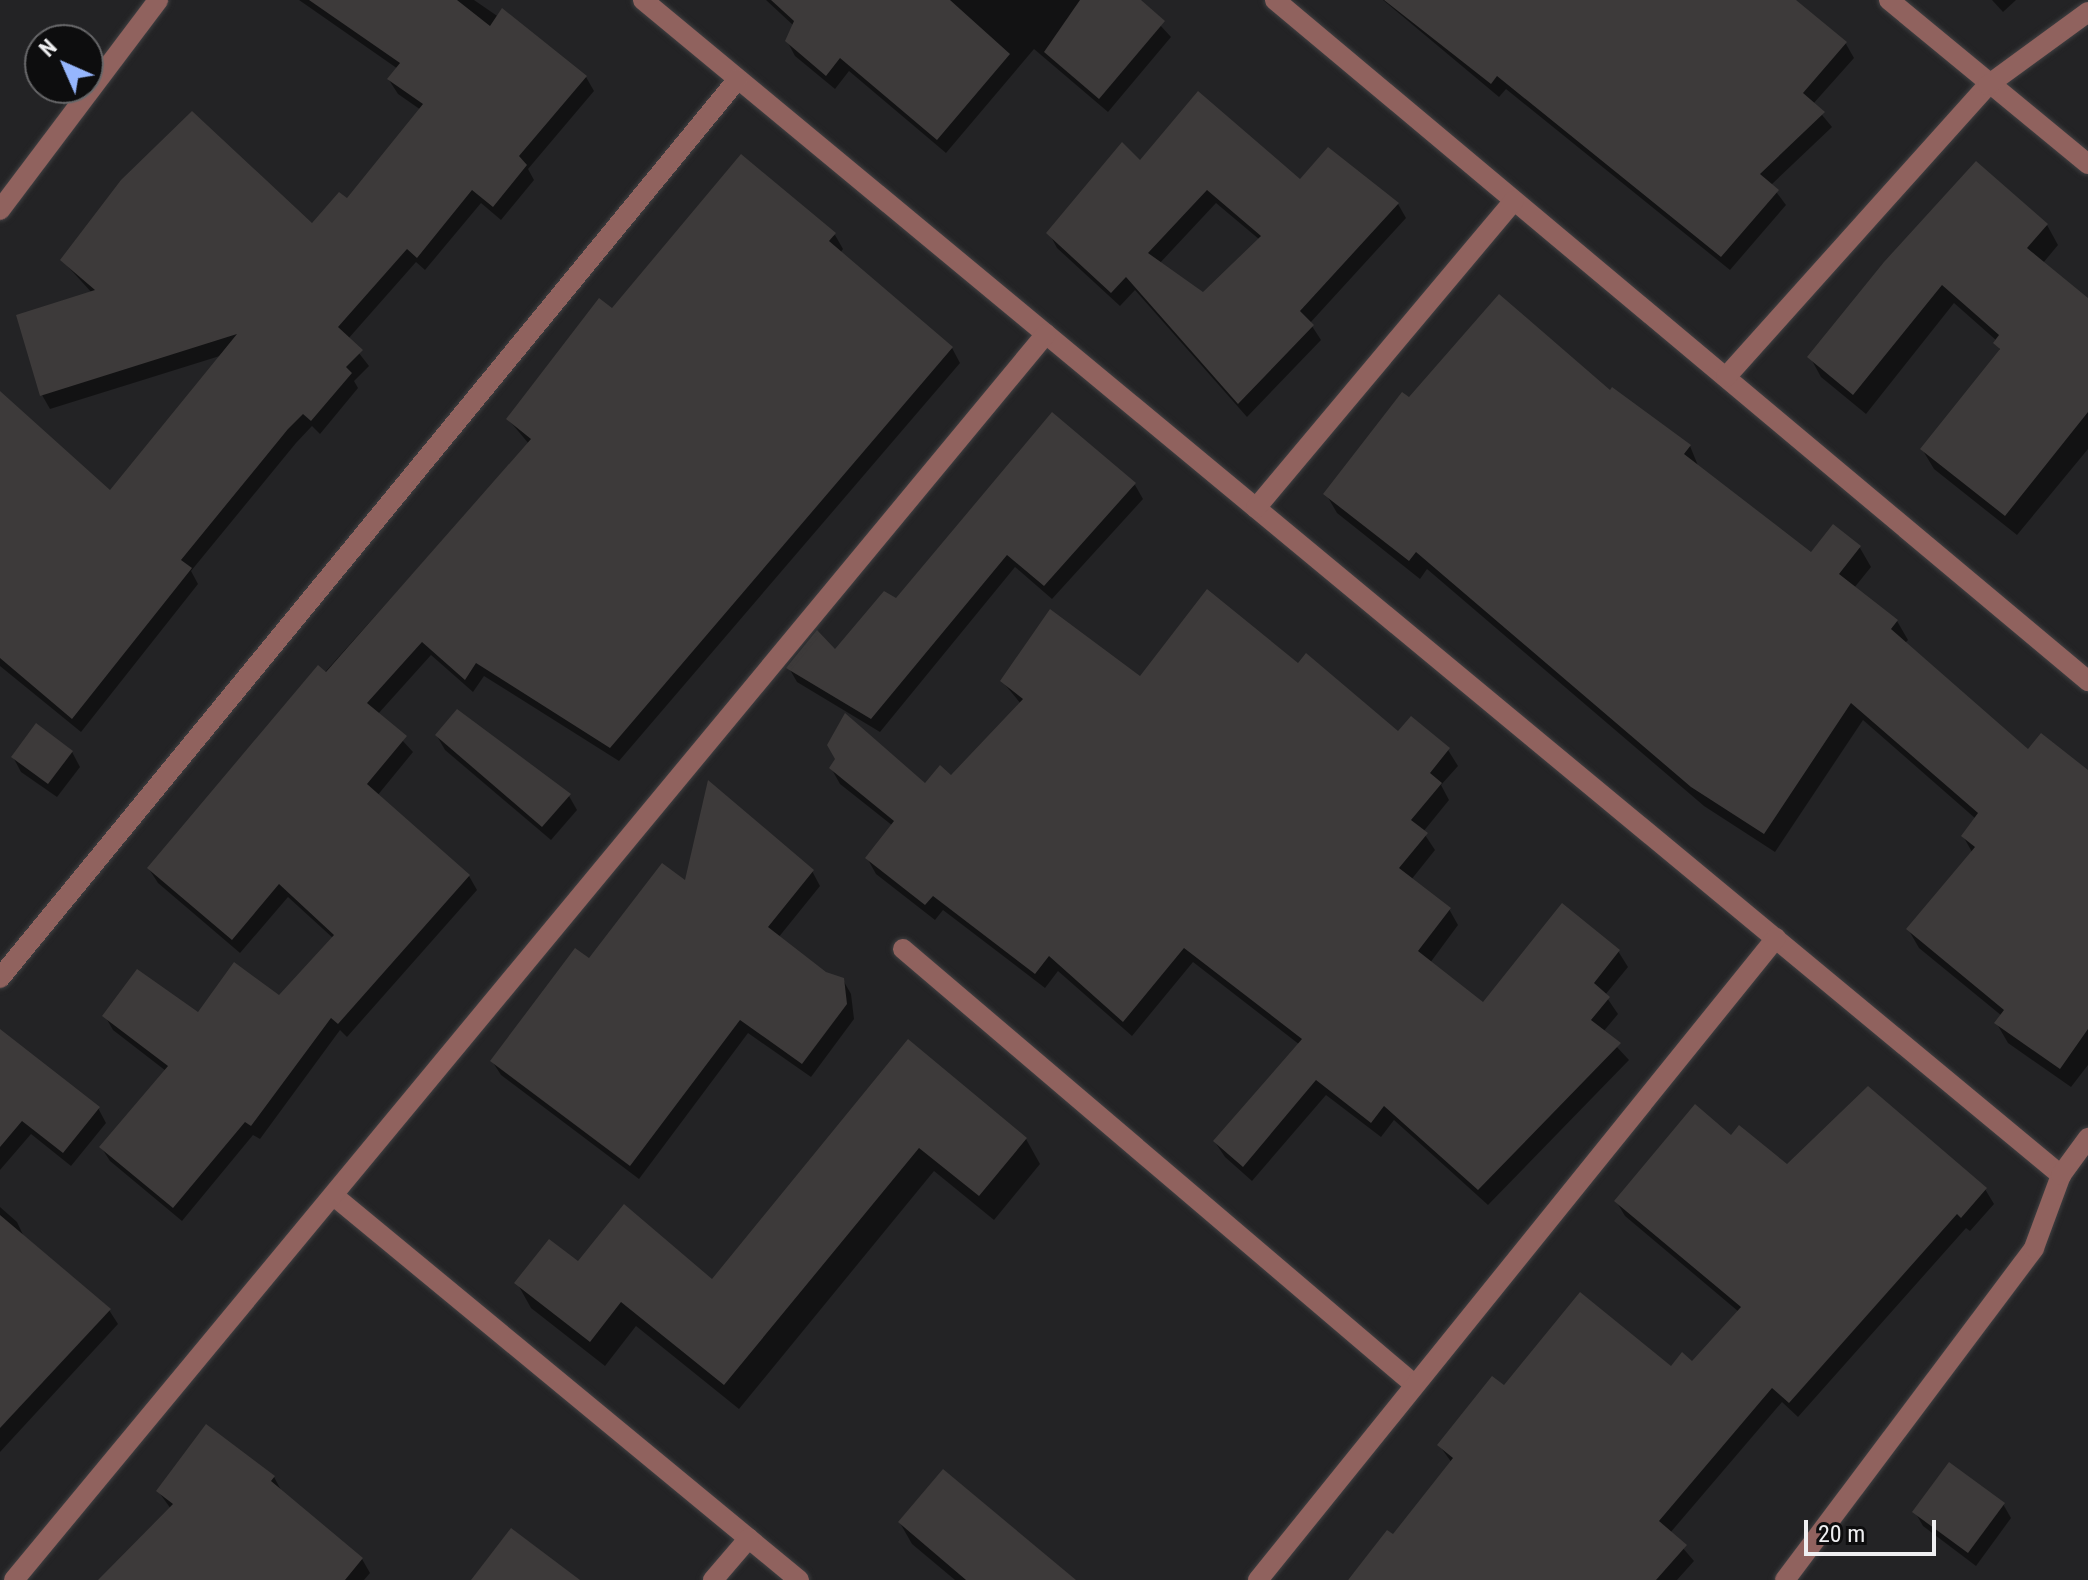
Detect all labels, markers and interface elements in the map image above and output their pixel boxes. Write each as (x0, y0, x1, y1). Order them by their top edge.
north arrow (24, 24, 104, 104)
text: N (34, 34, 62, 62)
scale bar (1808, 1504, 1940, 1554)
text: 20 m (1818, 1520, 1865, 1548)

